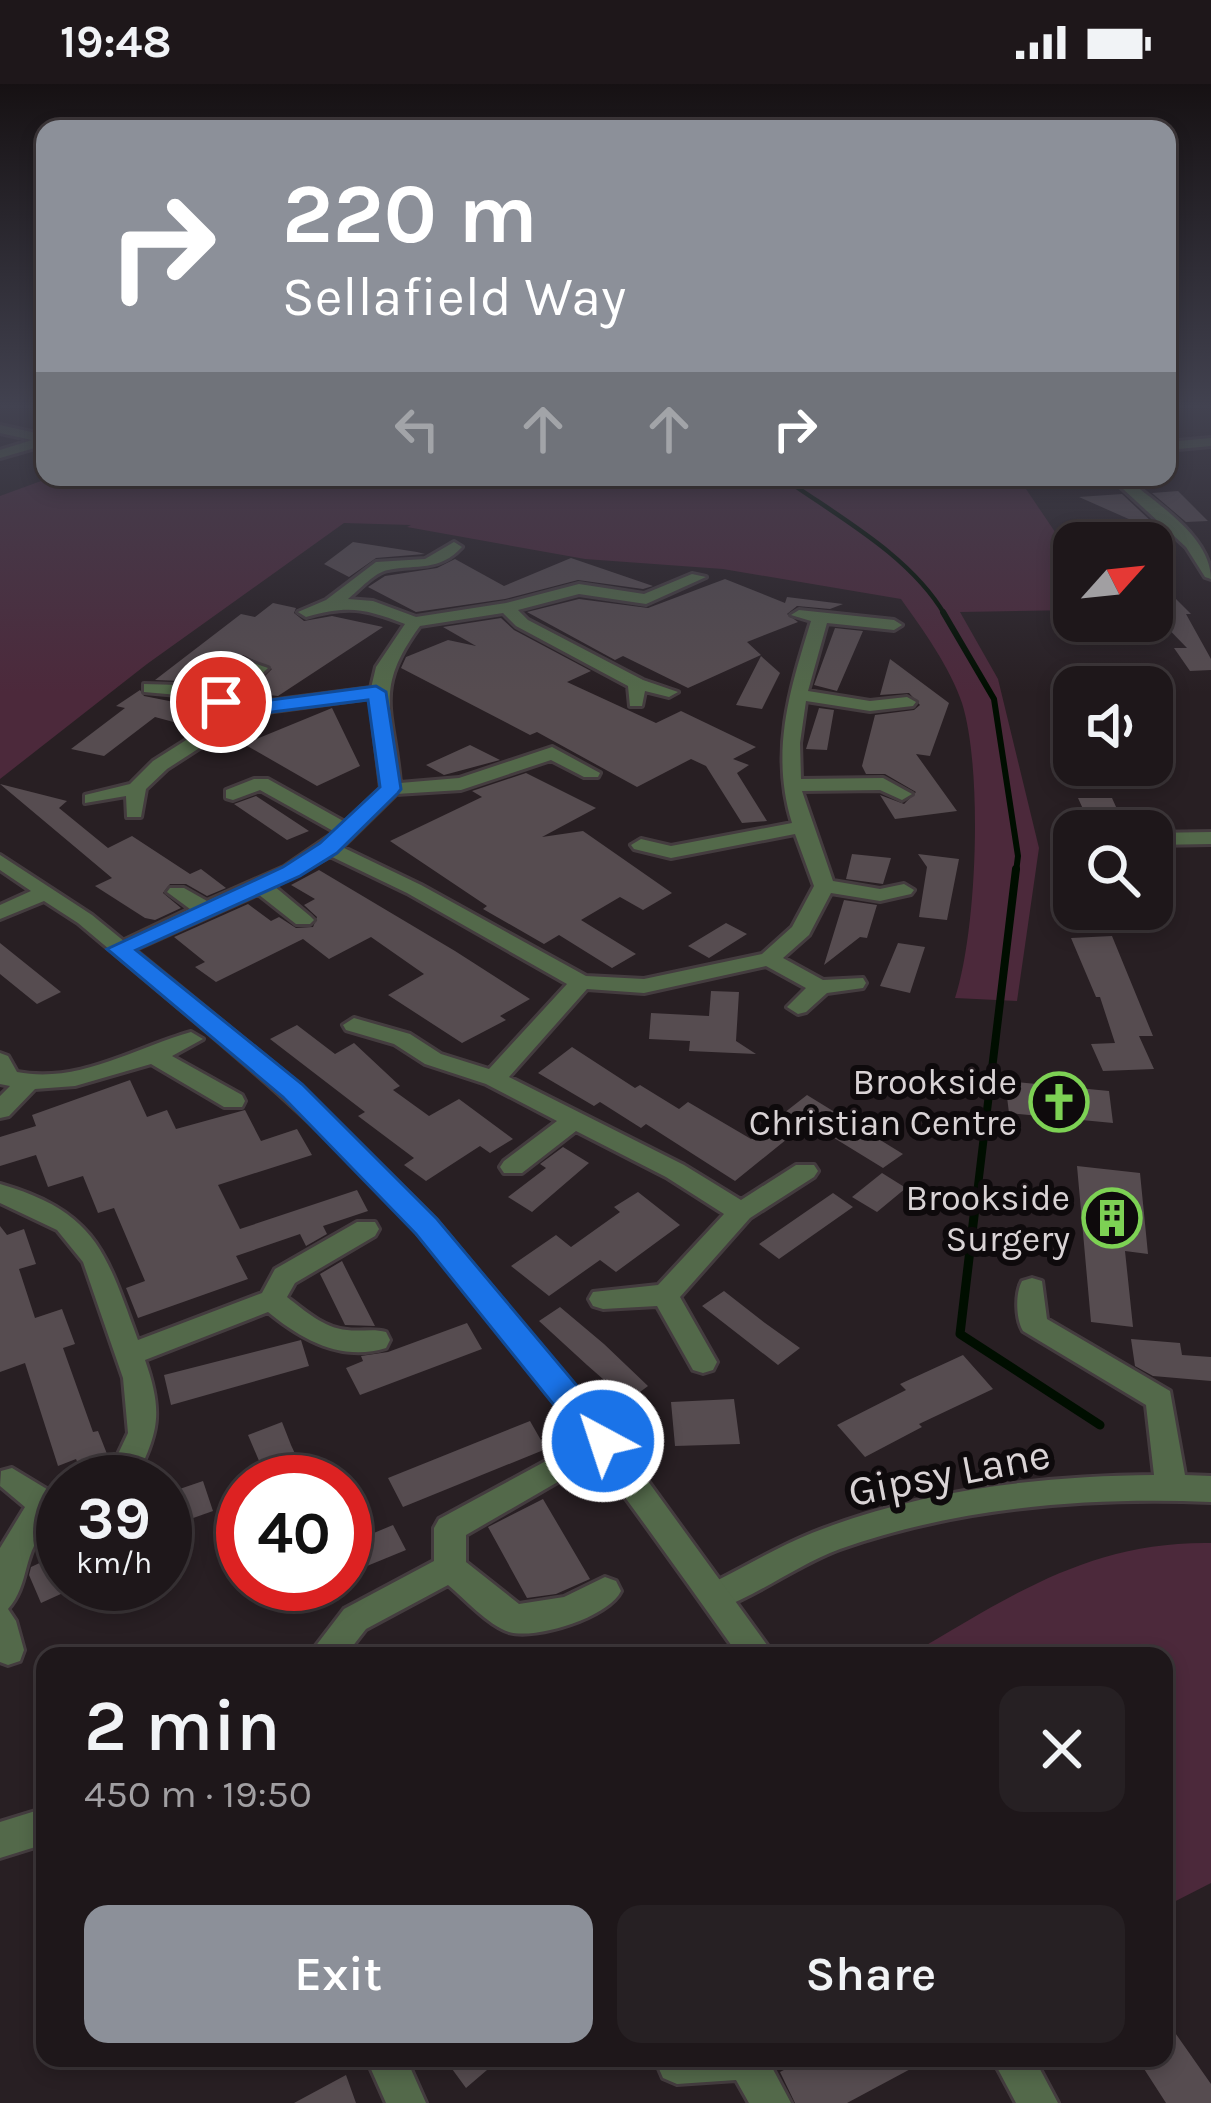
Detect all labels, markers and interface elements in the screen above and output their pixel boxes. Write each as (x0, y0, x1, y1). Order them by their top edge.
text: 19:48 (60, 16, 172, 68)
text: 220 m (282, 165, 538, 263)
icon: right (84, 168, 240, 324)
text: Sellafield Way (282, 265, 626, 329)
icon: left (384, 396, 450, 462)
icon: ahead (510, 396, 576, 462)
icon: ahead (636, 396, 702, 462)
icon: right (762, 396, 828, 462)
north arrow (1053, 522, 1173, 642)
map controls (1053, 522, 1173, 930)
pin (170, 651, 272, 753)
button: sound (1053, 666, 1173, 786)
icon: arrive (188, 669, 254, 735)
button: search (1053, 810, 1173, 930)
place label: Brookside Christian Centre (749, 1061, 1017, 1144)
church icon: Brookside Christian Centre (1028, 1071, 1090, 1133)
place label: Brookside Surgery (906, 1177, 1070, 1260)
building icon: Brookside Surgery (1081, 1187, 1143, 1249)
position arrow (540, 1378, 666, 1504)
street label: Gipsy Lane (844, 1429, 1054, 1517)
speed limit sign: 40 (216, 1455, 372, 1611)
text: 39 (77, 1483, 151, 1553)
text: km/h (76, 1545, 152, 1581)
text: 2 min (84, 1684, 281, 1768)
button: close (999, 1686, 1125, 1812)
text: 450 m · 19:50 (84, 1771, 312, 1817)
button: Exit (84, 1905, 593, 2043)
button: Share (617, 1905, 1125, 2043)

